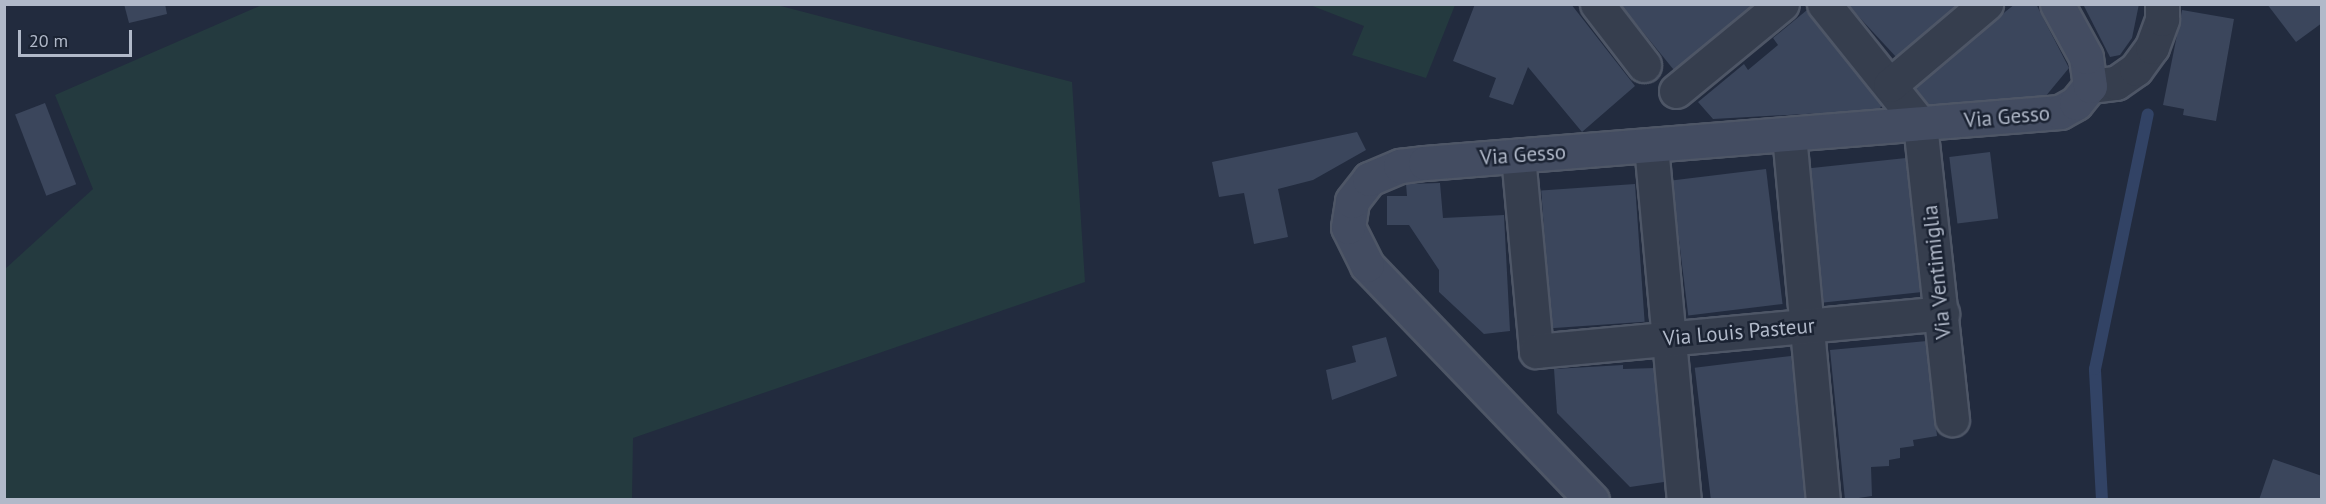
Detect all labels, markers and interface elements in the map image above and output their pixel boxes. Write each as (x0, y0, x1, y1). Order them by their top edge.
scale bar (21, 18, 135, 56)
text: 20 m (29, 29, 68, 52)
street label: Via Gesso (1963, 101, 2051, 133)
street label: Via Gesso (1479, 139, 1567, 171)
street label: Via Ventimiglia (1917, 203, 1957, 341)
street label: Via Louis Pasteur (1662, 313, 1816, 351)

